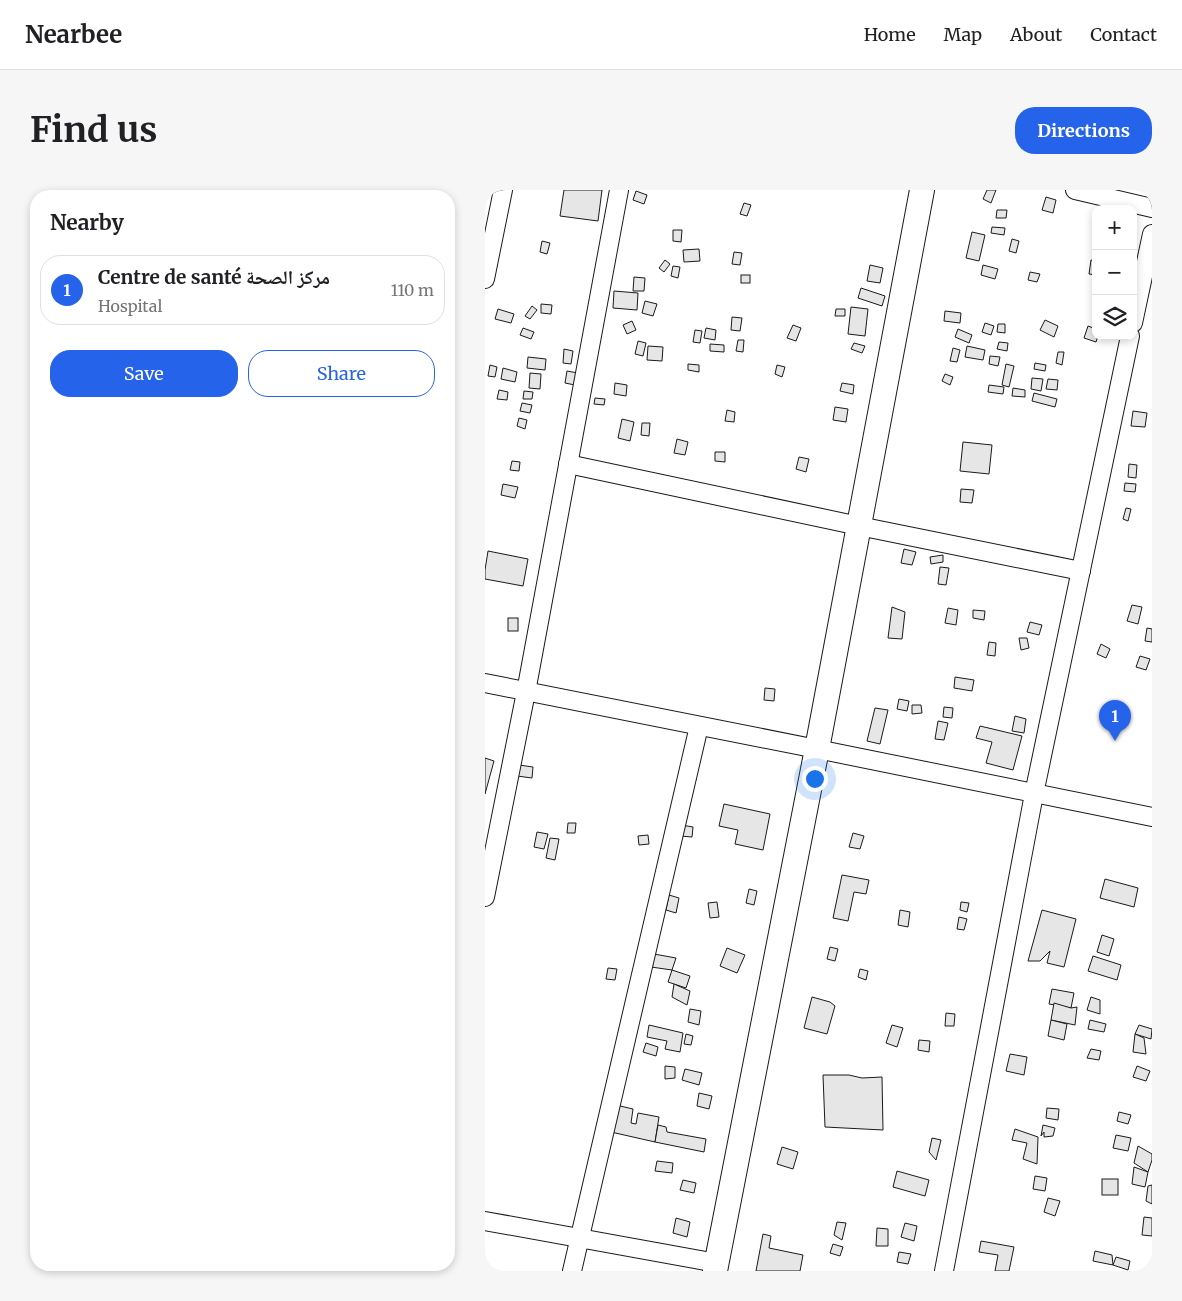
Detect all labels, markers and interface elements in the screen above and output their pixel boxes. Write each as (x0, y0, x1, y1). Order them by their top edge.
text: Nearbee (25, 19, 122, 50)
text: Home (864, 23, 916, 46)
text: Map (944, 23, 982, 46)
text: About (1010, 23, 1062, 46)
text: Contact (1090, 23, 1157, 46)
button: Directions (1015, 107, 1152, 154)
text: Find us (30, 108, 157, 152)
map controls (1092, 205, 1137, 340)
button: + (1092, 205, 1137, 250)
text: Nearby (50, 209, 124, 236)
button: − (1092, 250, 1137, 295)
text: Centre de santé مركز الصحة (98, 265, 330, 289)
text: 1 (63, 280, 71, 300)
text: 110 m (391, 280, 434, 300)
button: layers (1092, 295, 1137, 340)
text: Hospital (98, 296, 162, 316)
button: Save (50, 350, 238, 397)
button: Share (248, 350, 435, 397)
pin: 1 (1099, 700, 1131, 741)
your location (802, 766, 828, 792)

